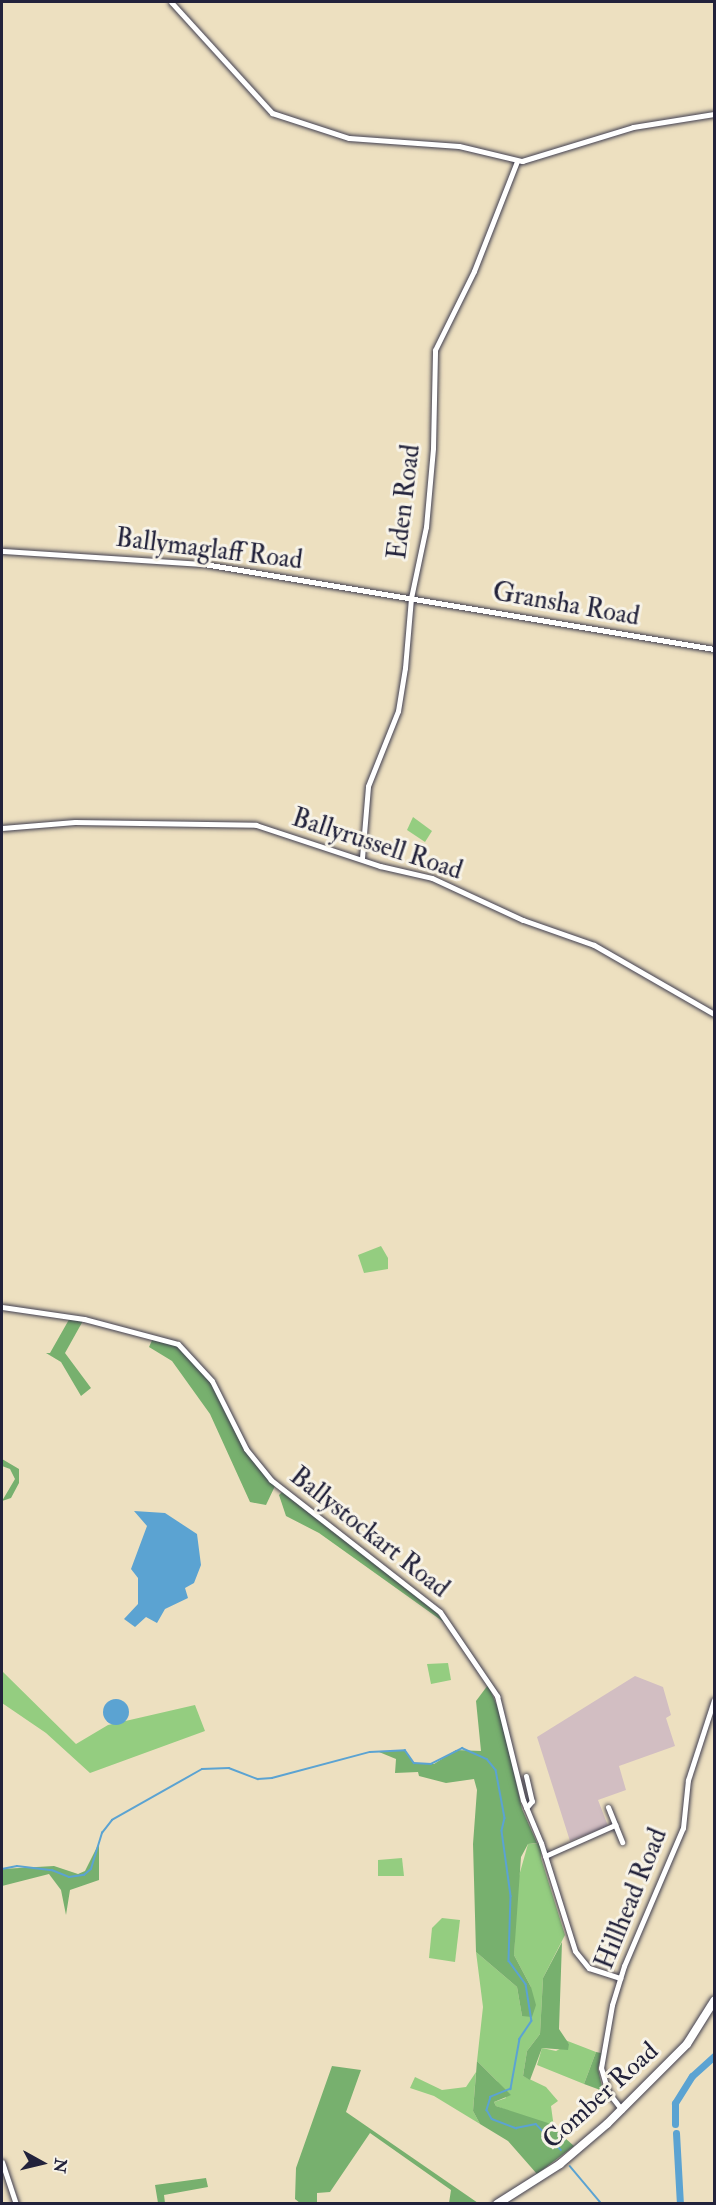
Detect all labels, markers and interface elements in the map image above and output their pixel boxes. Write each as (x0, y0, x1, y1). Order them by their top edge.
street label: Eden Road (382, 443, 428, 561)
street label: Ballymaglaff Road (114, 523, 304, 577)
street label: Gransha Road (490, 577, 642, 633)
street label: Ballyrussell Road (288, 803, 466, 887)
street label: Ballystockart Road (283, 1461, 455, 1605)
street label: Hillhead Road (590, 1824, 674, 1974)
street label: Comber Road (537, 2036, 665, 2156)
north arrow (12, 2133, 72, 2193)
text: N (49, 2157, 71, 2174)

